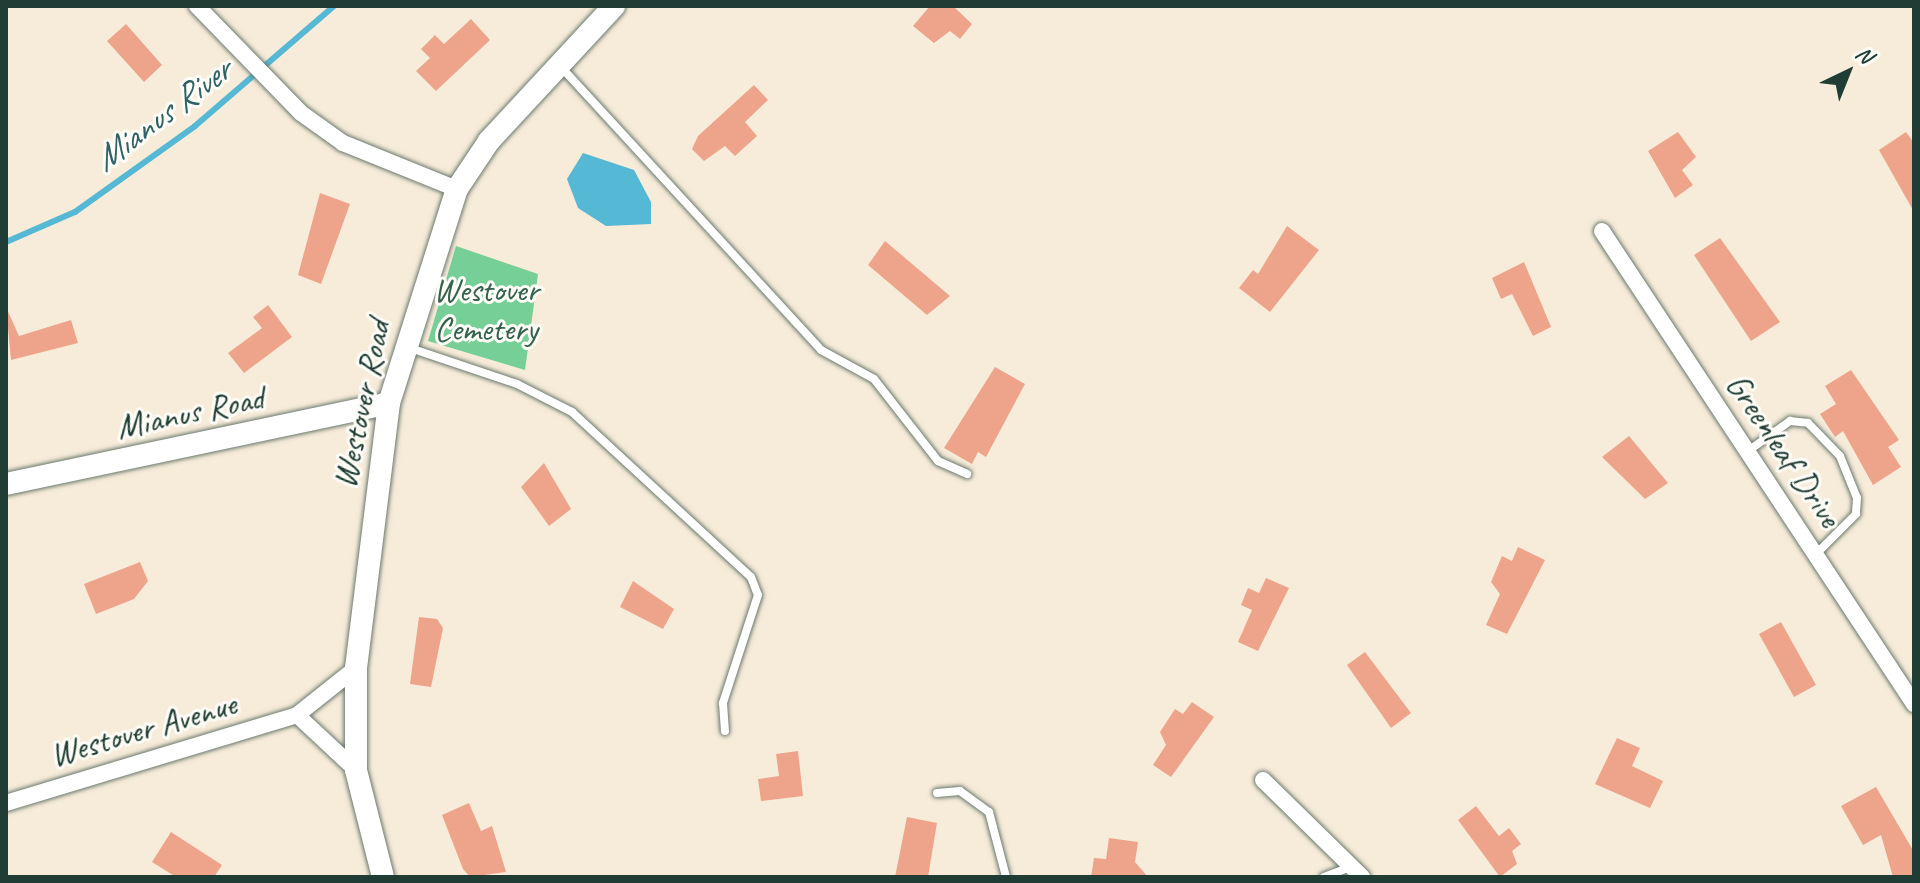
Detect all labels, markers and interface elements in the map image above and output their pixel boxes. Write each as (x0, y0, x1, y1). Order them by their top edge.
north arrow (1808, 32, 1888, 112)
text: N (1850, 40, 1879, 69)
water label: Mianus River (85, 49, 239, 181)
park label: Westover Cemetery (433, 269, 539, 348)
street label: Westover Road (323, 316, 399, 492)
street label: Greenleaf Drive (1718, 365, 1850, 535)
street label: Mianus Road (113, 377, 267, 447)
street label: Westover Avenue (45, 683, 241, 775)

